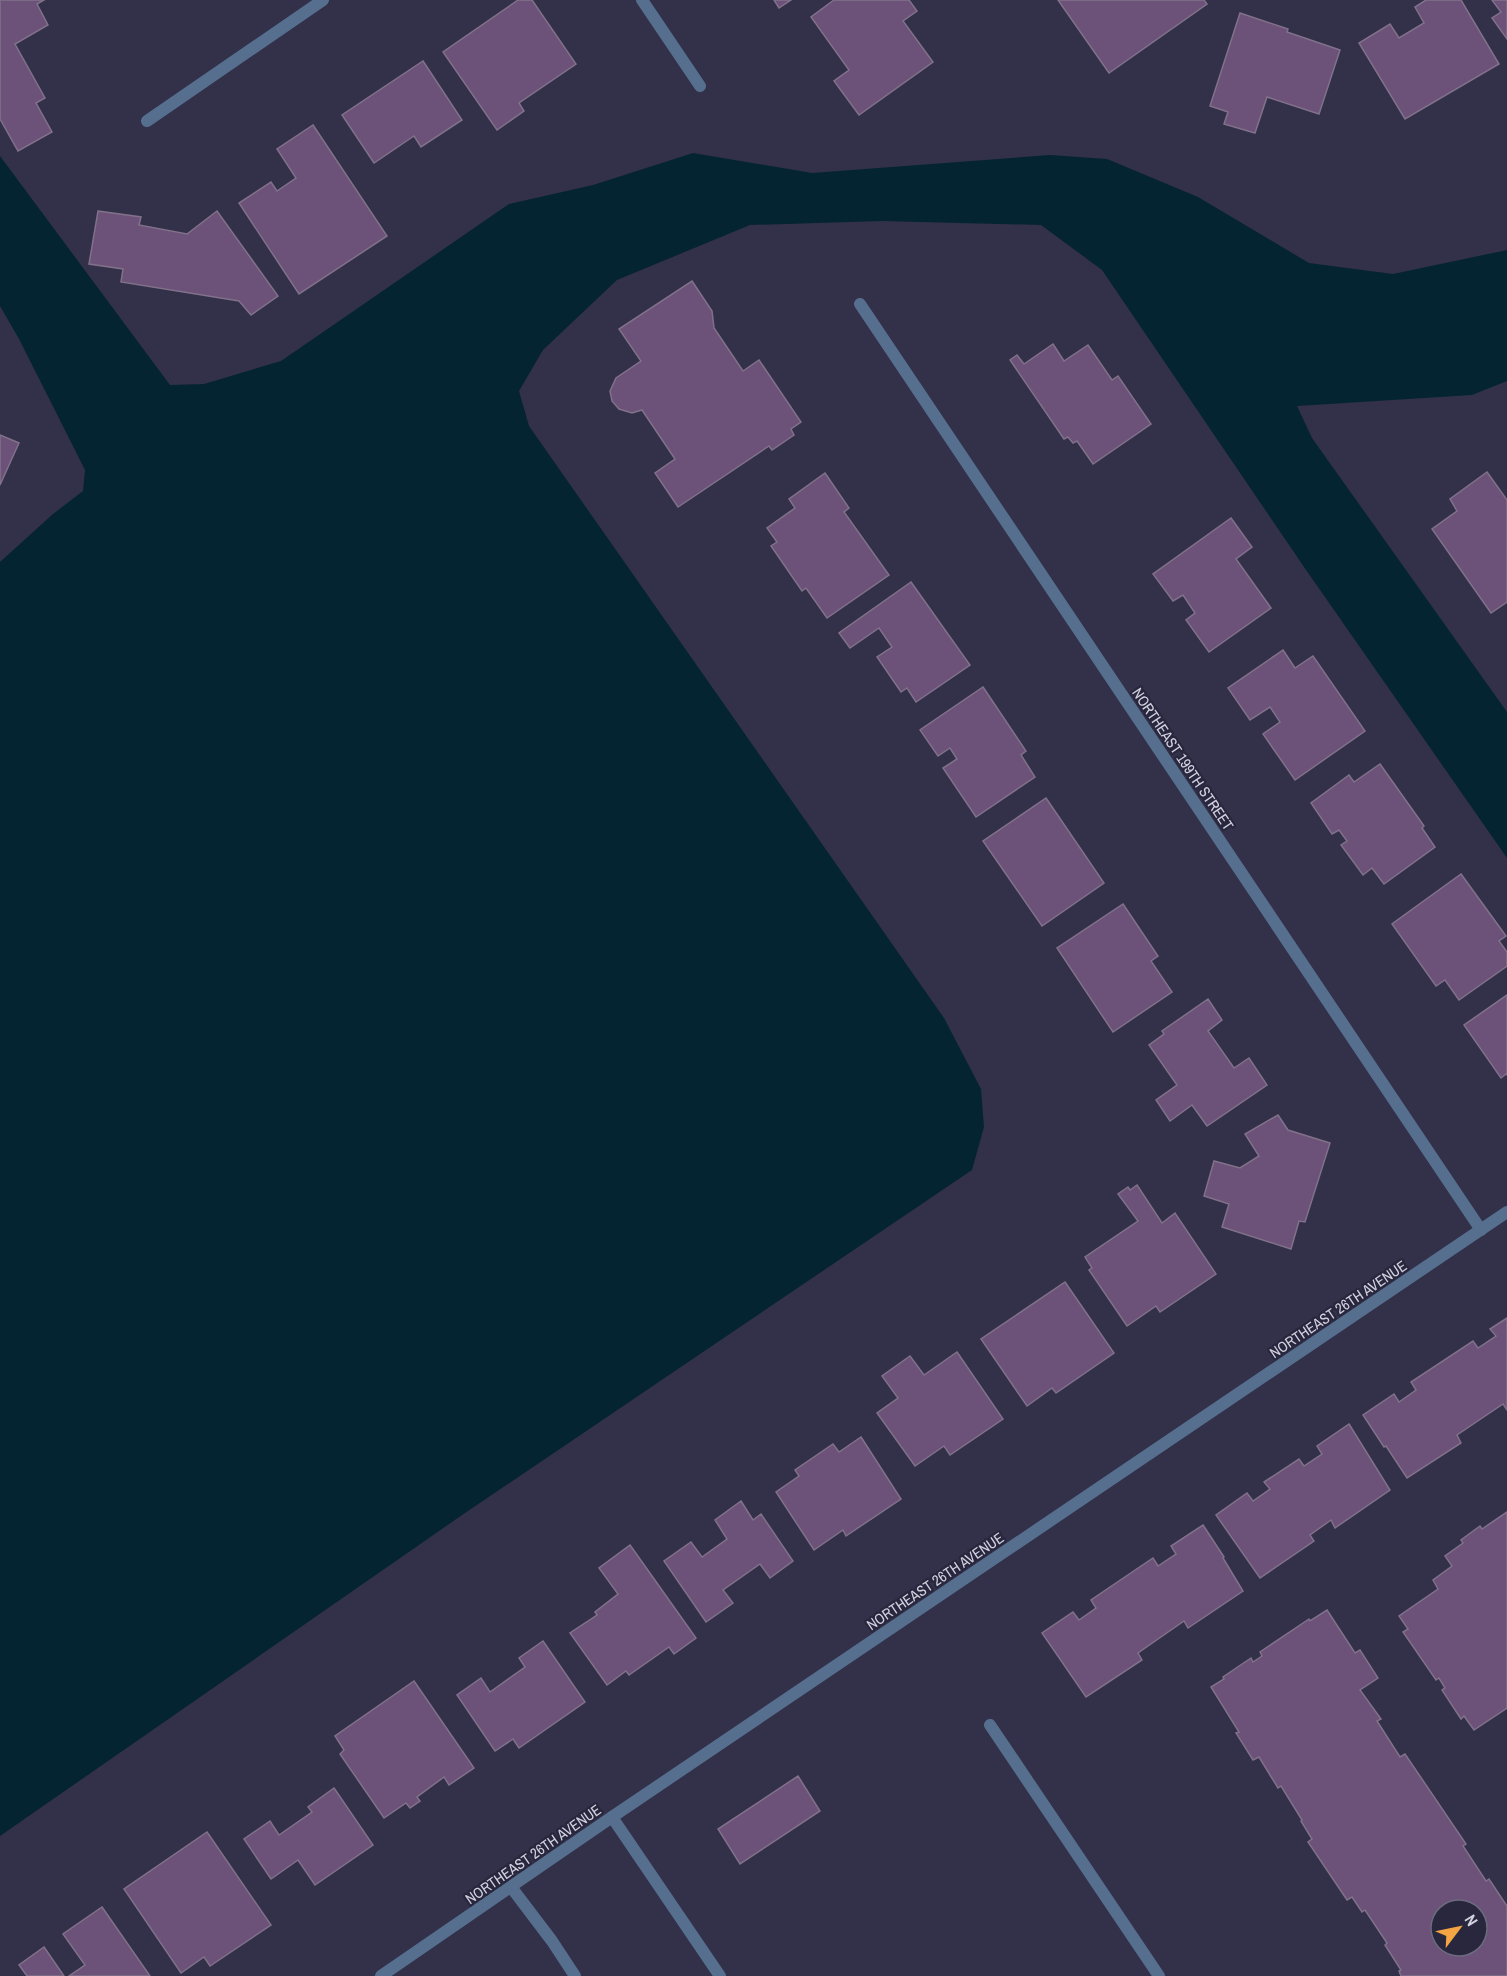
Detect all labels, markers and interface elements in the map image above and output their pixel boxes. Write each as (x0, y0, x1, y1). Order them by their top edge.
street label: NORTHEAST 199TH STREET (1127, 684, 1239, 835)
street label: NORTHEAST 26TH AVENUE (1265, 1255, 1411, 1363)
street label: NORTHEAST 26TH AVENUE (862, 1527, 1008, 1635)
street label: NORTHEAST 26TH AVENUE (461, 1799, 605, 1909)
north arrow (1429, 1898, 1489, 1958)
text: N (1460, 1910, 1484, 1930)

